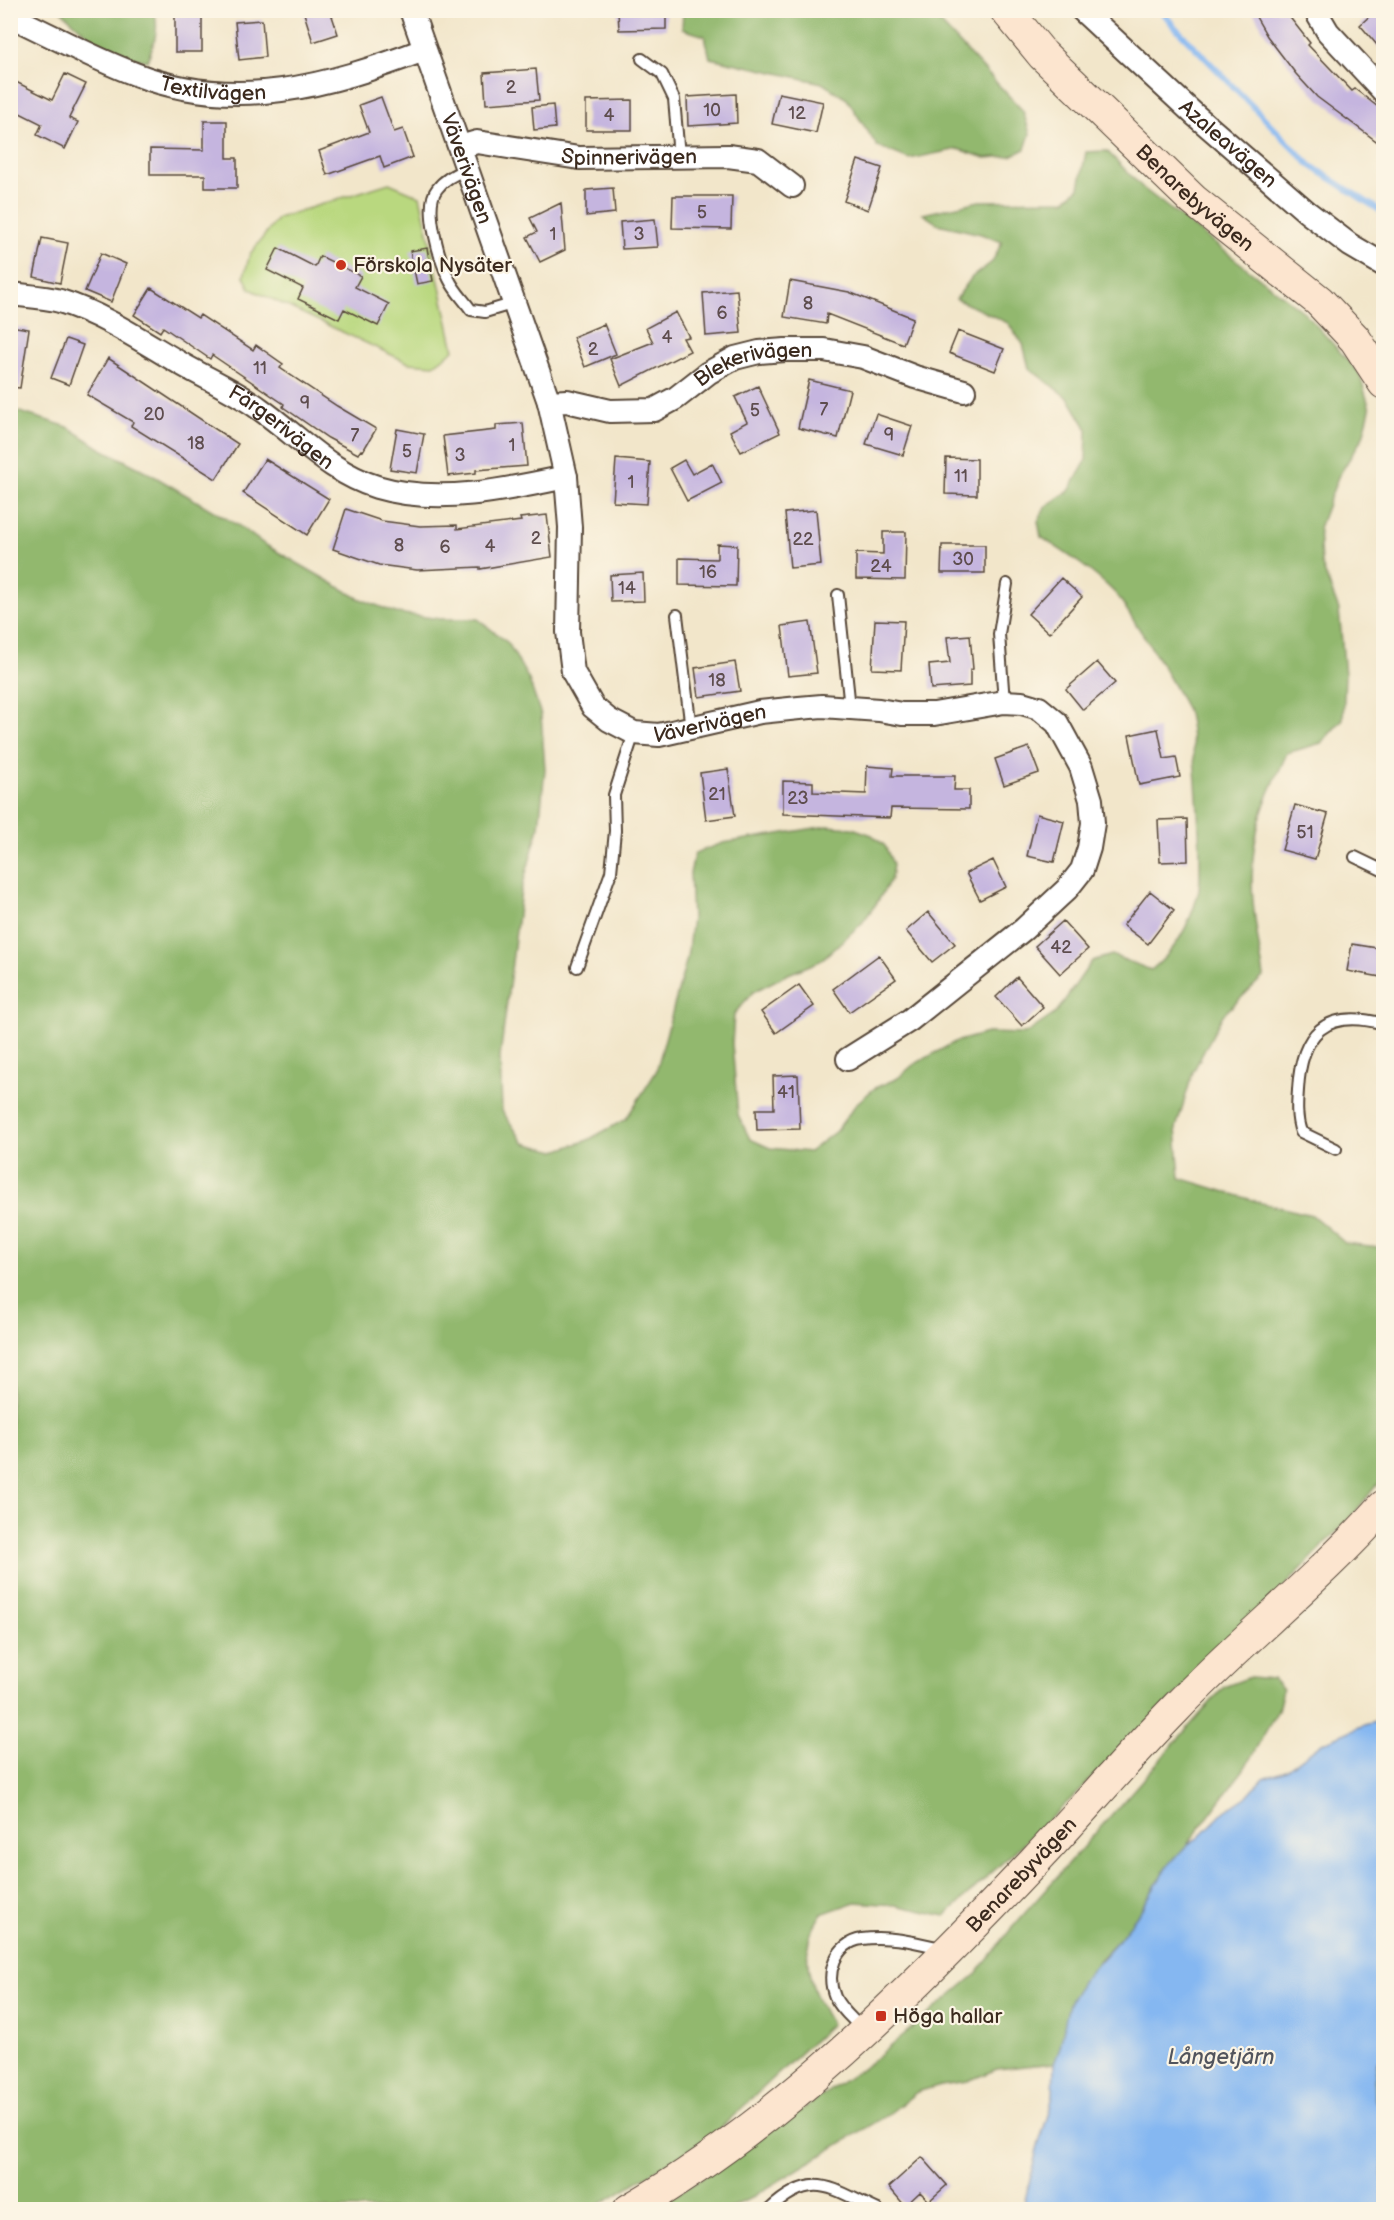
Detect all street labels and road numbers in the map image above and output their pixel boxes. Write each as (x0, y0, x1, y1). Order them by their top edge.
street label: Textilvägen (157, 71, 267, 106)
street label: Azaleavägen (1174, 95, 1282, 193)
street label: Väverivägen (435, 110, 497, 227)
street label: Benarebyvägen (1130, 139, 1259, 257)
street label: Spinnerivägen (559, 143, 697, 171)
street label: Blekerivägen (689, 338, 812, 392)
street label: Färgerivägen (224, 380, 338, 475)
street label: Väverivägen (652, 699, 767, 749)
street label: Benarebyvägen (961, 1812, 1082, 1938)

